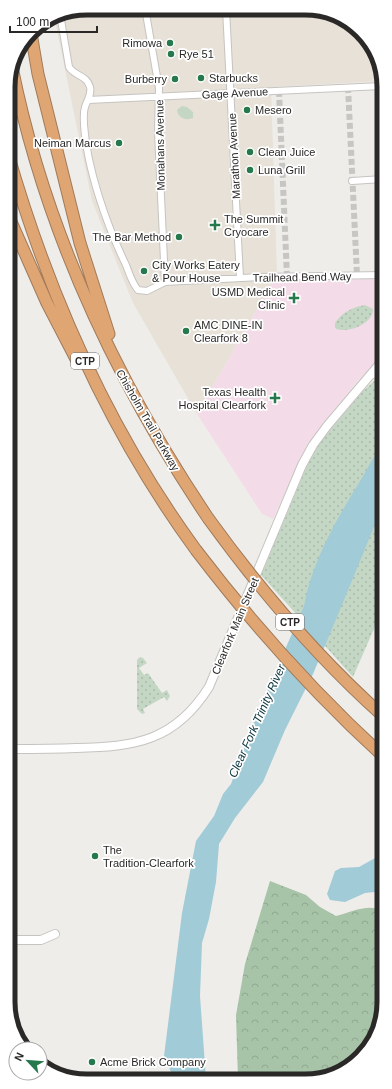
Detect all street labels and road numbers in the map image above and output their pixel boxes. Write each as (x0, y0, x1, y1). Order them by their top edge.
street label: Gage Avenue (201, 85, 269, 101)
street label: Monahans Avenue (153, 99, 167, 191)
street label: Marathon Avenue (226, 113, 242, 199)
street label: Trailhead Bend Way (252, 270, 352, 284)
road number: CTP (71, 353, 99, 369)
street label: Chisholm Trail Parkway (114, 367, 182, 473)
street label: Clearfork Main Street (209, 576, 261, 676)
road number: CTP (276, 614, 304, 630)

